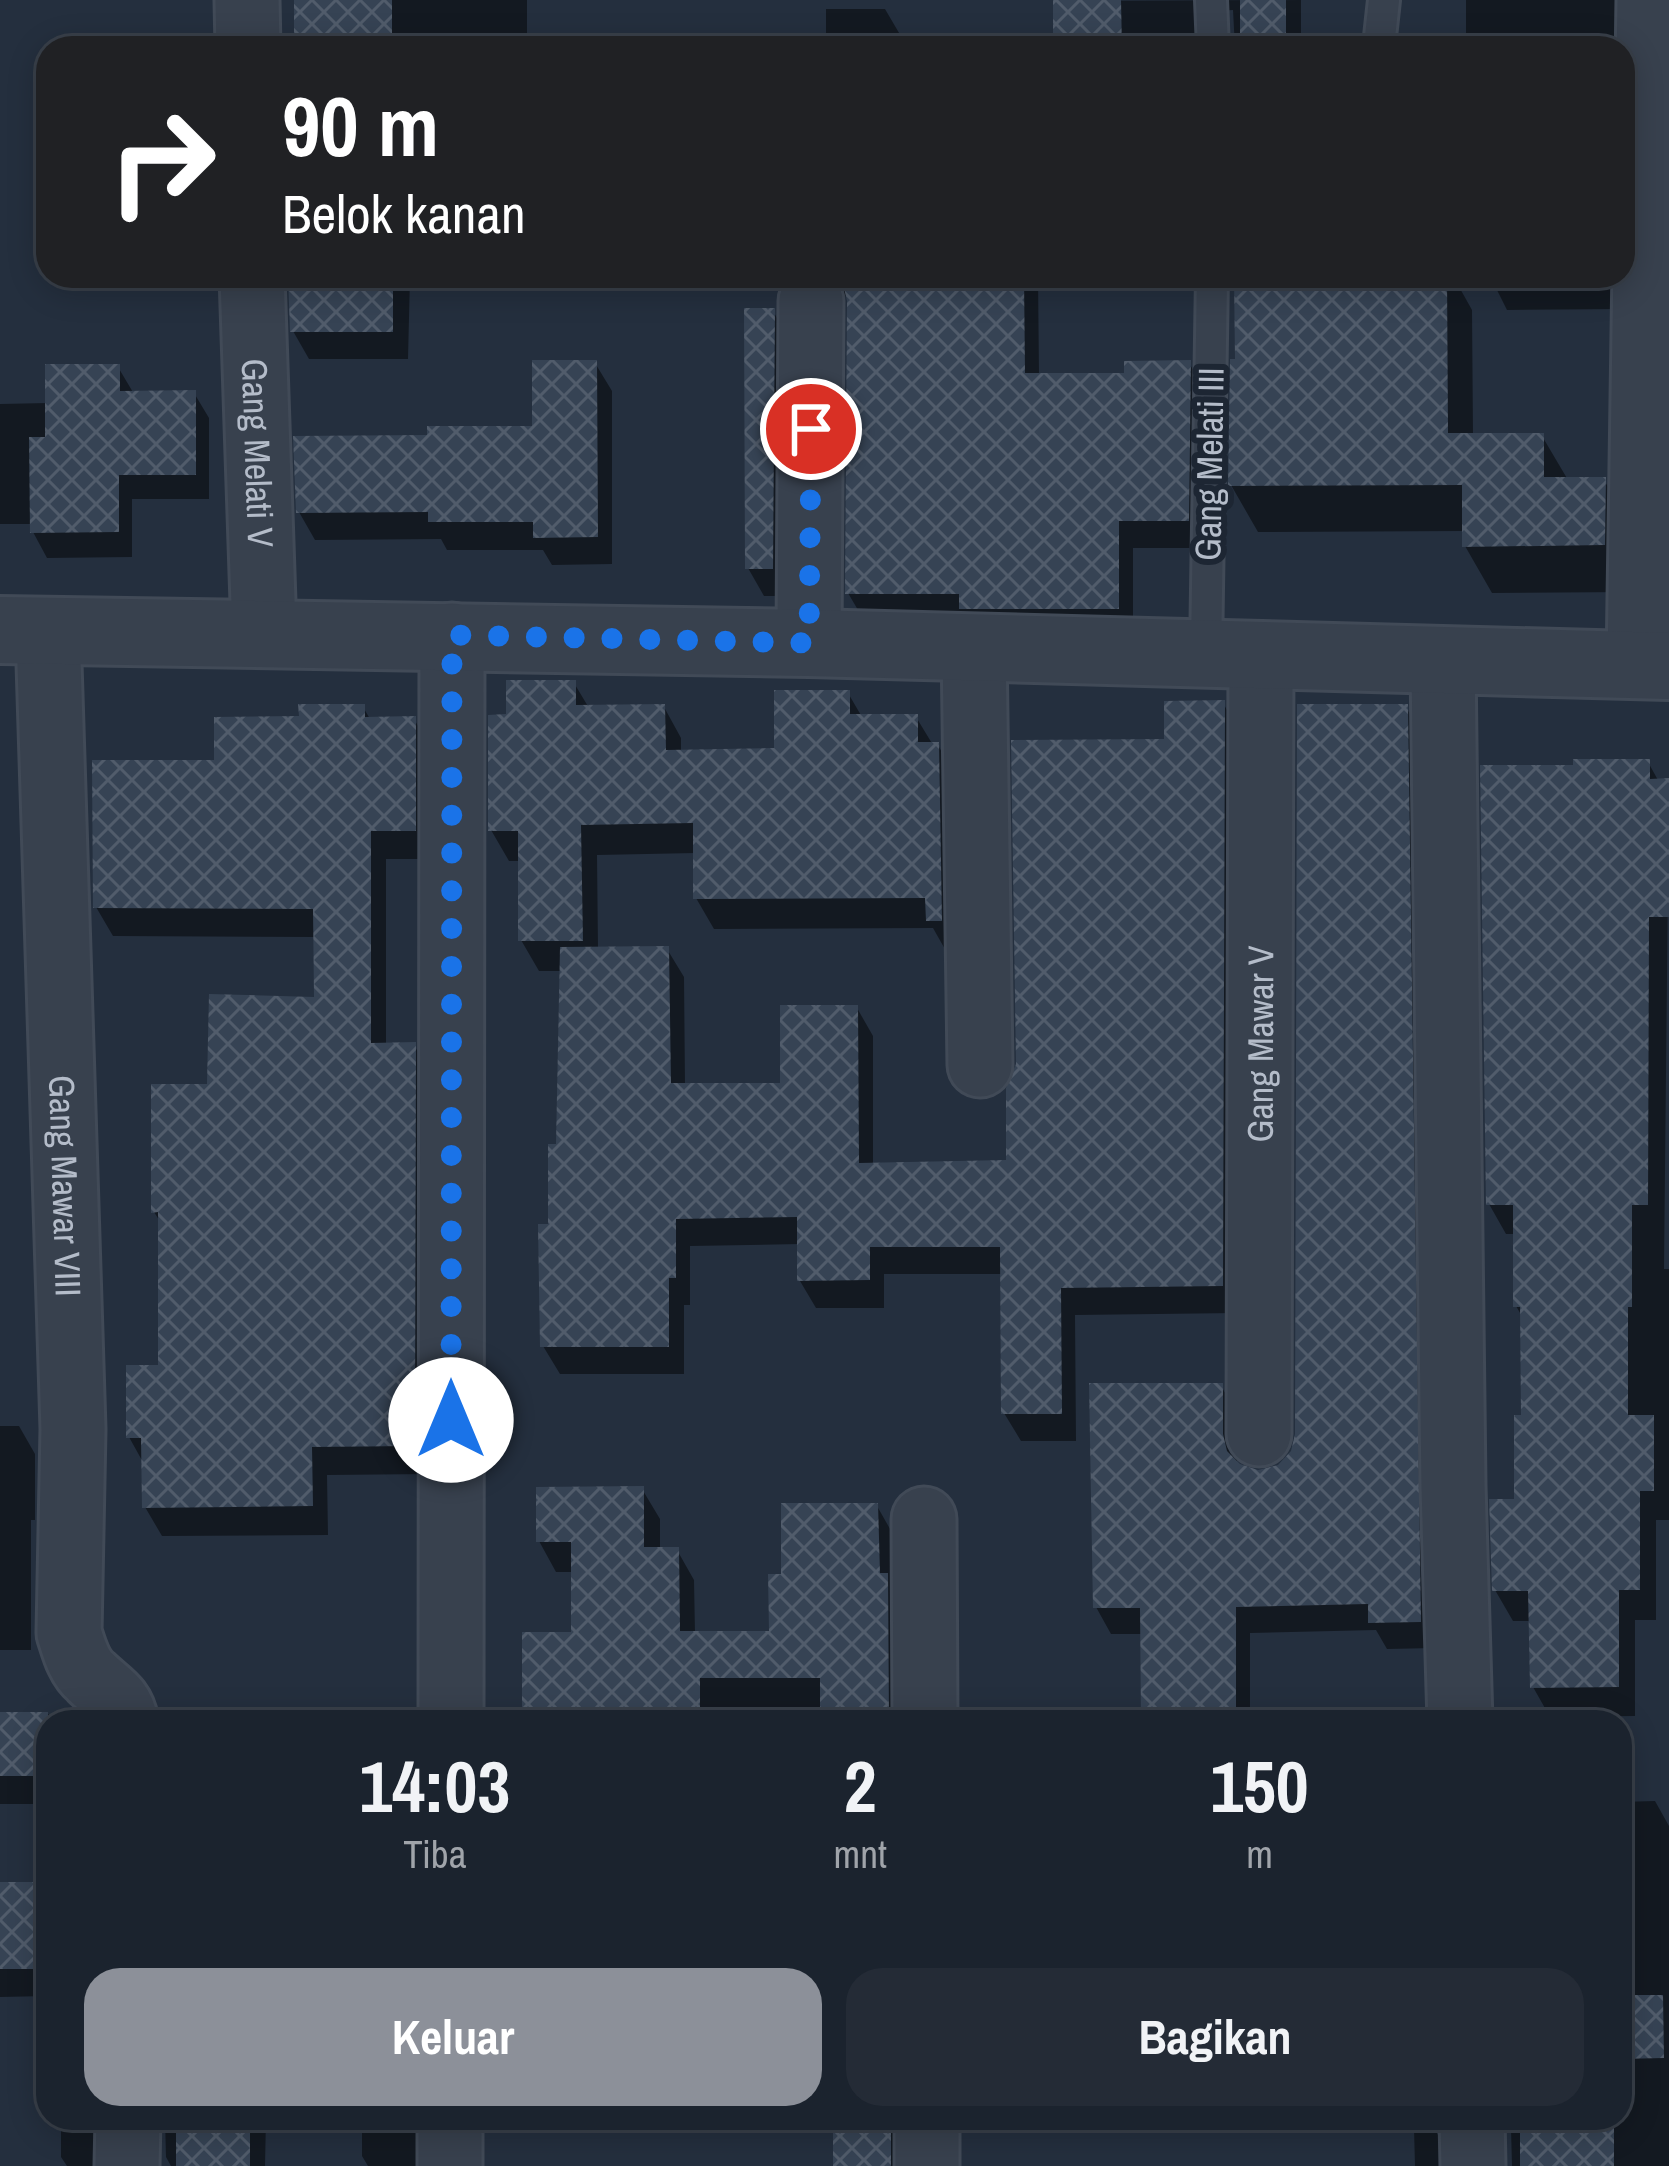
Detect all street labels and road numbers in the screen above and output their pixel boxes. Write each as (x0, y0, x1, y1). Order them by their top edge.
street label: Gang Melati V (231, 358, 285, 548)
street label: Gang Melati III (1183, 367, 1235, 561)
street label: Gang Mawar V (1236, 945, 1284, 1143)
street label: Gang Mawar VIII (38, 1074, 93, 1297)

